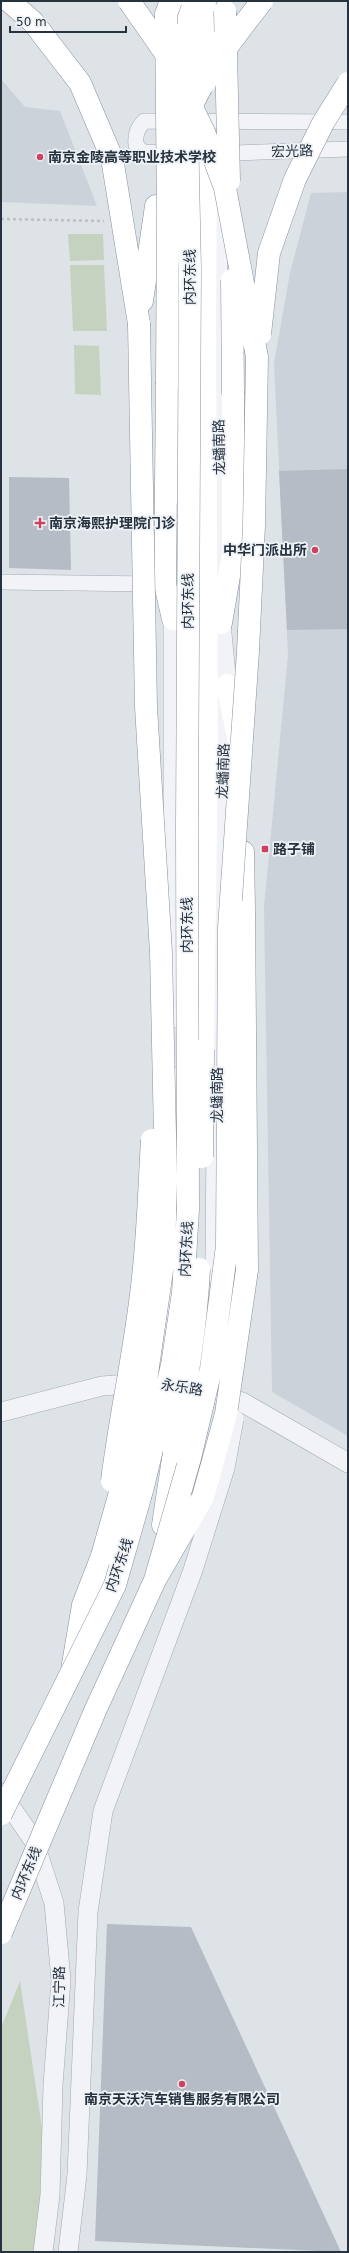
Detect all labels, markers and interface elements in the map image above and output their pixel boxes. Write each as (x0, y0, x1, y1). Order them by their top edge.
scale bar (10, 8, 126, 34)
text: 50 m (16, 15, 47, 29)
street label: 宏光路 (271, 142, 313, 160)
place label: 南京金陵高等职业技术学校 (48, 149, 216, 165)
marker: 南京金陵高等职业技术学校 (35, 152, 45, 162)
street label: 内环东线 (182, 249, 198, 305)
street label: 龙蟠南路 (211, 419, 227, 475)
place label: 南京海熙护理院门诊 (49, 515, 176, 531)
marker: 南京海熙护理院门诊 (34, 517, 46, 529)
place label: 中华门派出所 (223, 542, 307, 558)
marker: 中华门派出所 (310, 545, 320, 555)
street label: 内环东线 (180, 573, 196, 629)
street label: 龙蟠南路 (214, 743, 232, 799)
place label: 路子铺 (273, 841, 315, 857)
marker: 路子铺 (260, 844, 270, 854)
street label: 内环东线 (179, 897, 195, 953)
street label: 龙蟠南路 (209, 1067, 225, 1123)
street label: 内环东线 (177, 1221, 195, 1277)
street label: 永乐路 (160, 1376, 204, 1398)
street label: 内环东线 (102, 1536, 136, 1594)
street label: 内环东线 (8, 1844, 44, 1902)
street label: 江宁路 (51, 1966, 67, 2008)
marker: 南京天沃汽车销售服务有限公司 (177, 2079, 187, 2089)
place label: 南京天沃汽车销售服务有限公司 (84, 2091, 280, 2107)

